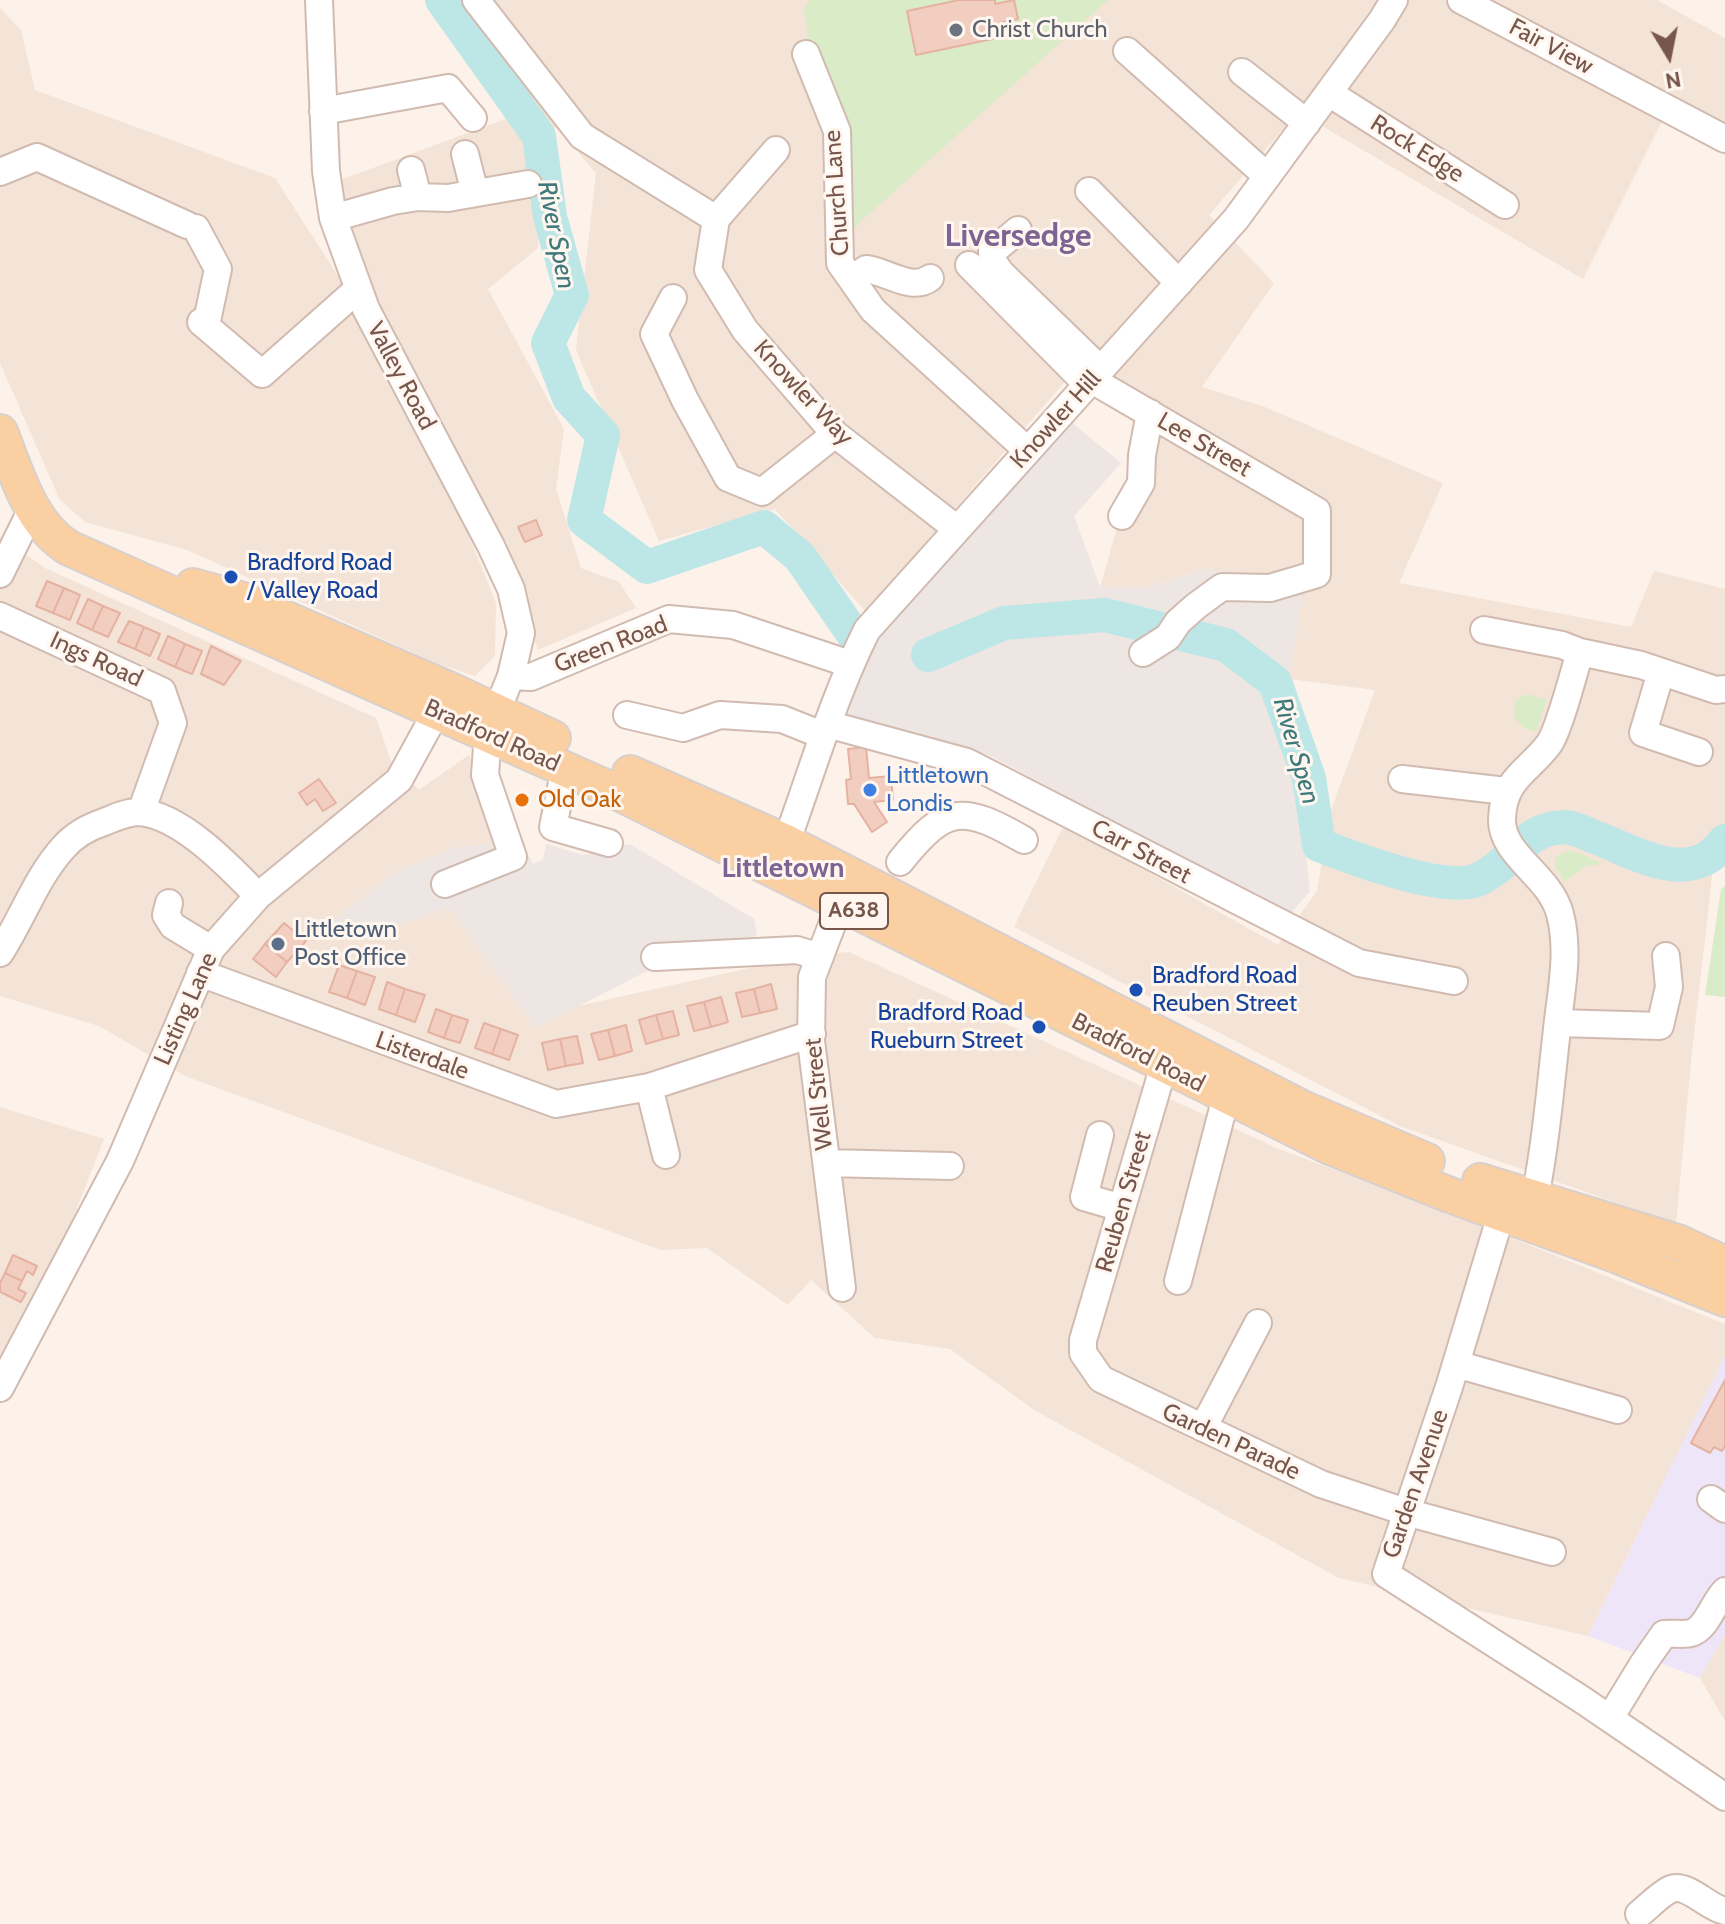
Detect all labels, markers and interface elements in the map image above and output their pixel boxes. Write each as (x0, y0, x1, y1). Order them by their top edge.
street label: Fair View (1504, 13, 1598, 81)
place label: Christ Church (972, 16, 1107, 44)
north arrow (1629, 16, 1709, 96)
marker: Christ Church (947, 21, 965, 39)
text: N (1663, 65, 1683, 95)
street label: Rock Edge (1365, 109, 1469, 189)
street label: Church Lane (818, 129, 856, 257)
water label: River Spen (530, 178, 582, 292)
district label: Liversedge (945, 218, 1091, 256)
street label: Valley Road (361, 317, 441, 435)
street label: Knowler Way (747, 334, 859, 452)
street label: Knowler Hill (1005, 365, 1107, 475)
street label: Lee Street (1152, 407, 1256, 483)
place label: Bradford Road / Valley Road (247, 549, 392, 605)
marker: Bradford Road / Valley Road (222, 568, 240, 586)
street label: Green Road (550, 610, 672, 680)
street label: Ings Road (45, 626, 147, 694)
street label: Bradford Road (420, 693, 564, 779)
water label: River Spen (1266, 694, 1326, 808)
place label: Littletown Londis (886, 762, 989, 818)
marker: Littletown Londis (861, 781, 879, 799)
place label: Old Oak (538, 786, 621, 814)
marker: Old Oak (513, 791, 531, 809)
street label: Carr Street (1086, 814, 1196, 890)
district label: Littletown (722, 852, 844, 886)
road number: A638 (820, 893, 888, 929)
place label: Littletown Post Office (294, 916, 406, 972)
marker: Littletown Post Office (269, 935, 287, 953)
street label: Listing Lane (148, 948, 224, 1070)
place label: Bradford Road Reuben Street (1152, 962, 1297, 1018)
marker: Bradford Road Reuben Street (1127, 981, 1145, 999)
place label: Bradford Road Rueburn Street (870, 999, 1023, 1055)
street label: Bradford Road (1067, 1007, 1209, 1099)
marker: Bradford Road Rueburn Street (1030, 1018, 1048, 1036)
street label: Listerdale (371, 1026, 473, 1086)
street label: Well Street (799, 1037, 839, 1151)
street label: Reuben Street (1090, 1128, 1158, 1276)
street label: Garden Parade (1157, 1398, 1305, 1486)
street label: Garden Avenue (1377, 1406, 1455, 1562)

